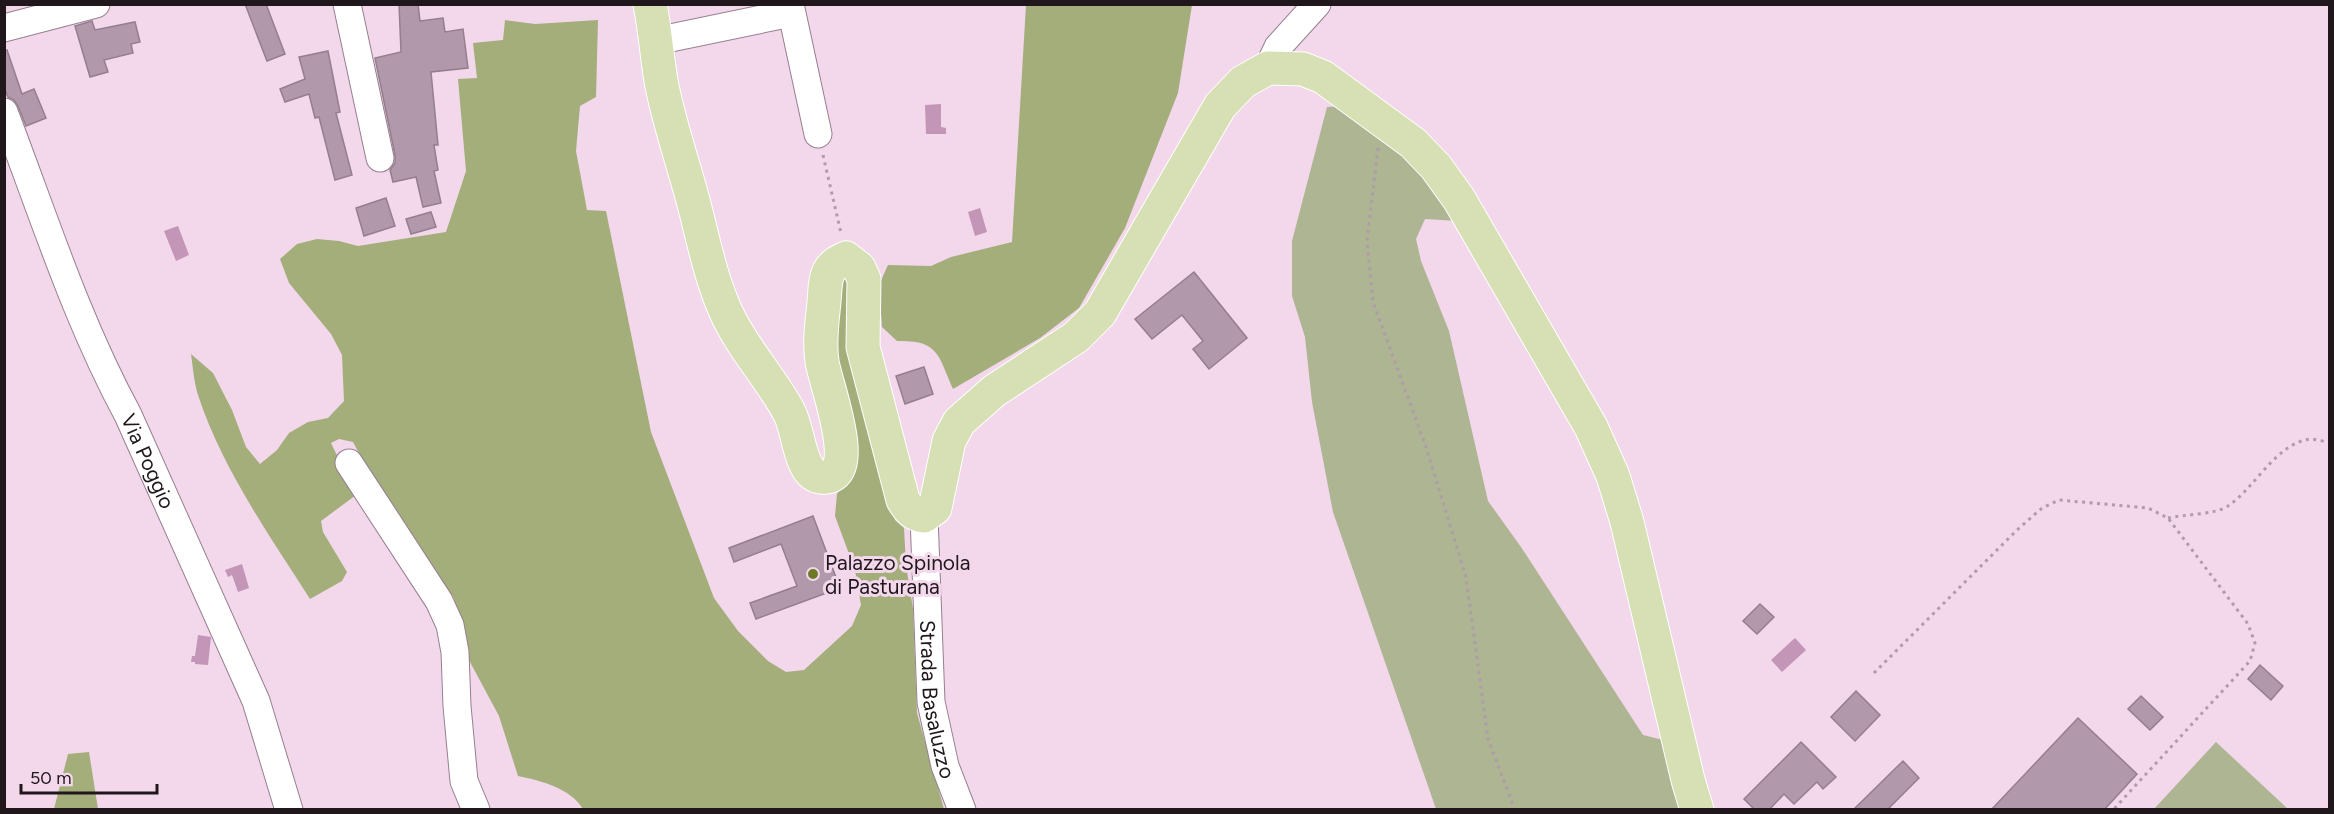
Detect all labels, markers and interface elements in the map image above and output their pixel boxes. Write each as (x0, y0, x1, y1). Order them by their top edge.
street label: Via Poggio (116, 410, 181, 512)
place label: Palazzo Spinola di Pasturana (825, 550, 970, 599)
marker: Palazzo Spinola di Pasturana (806, 567, 820, 581)
street label: Strada Basaluzzo (915, 619, 961, 782)
scale bar (21, 757, 158, 795)
text: 50 m (30, 767, 72, 789)

